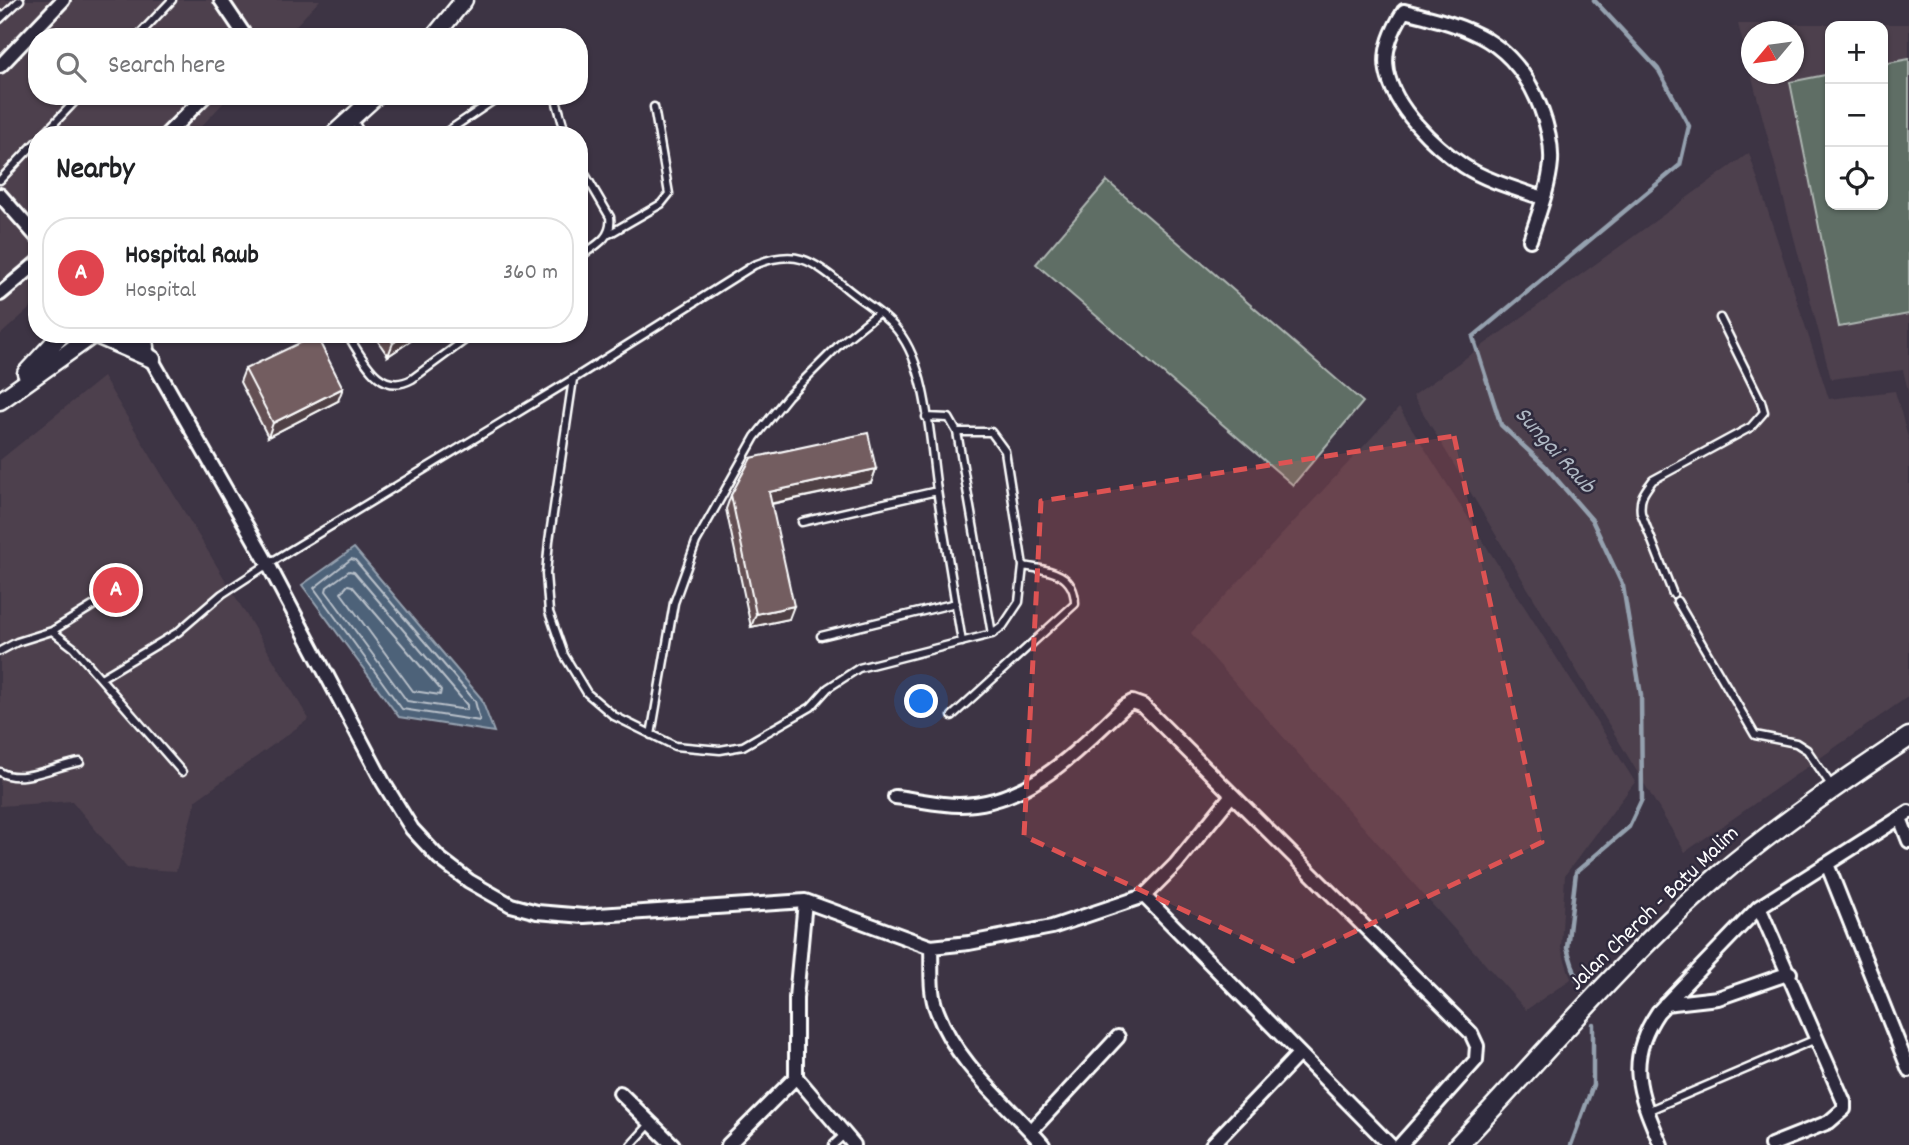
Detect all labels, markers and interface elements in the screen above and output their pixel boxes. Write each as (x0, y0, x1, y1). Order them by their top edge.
north arrow (1741, 21, 1804, 84)
map controls (1825, 21, 1888, 210)
button: + (1825, 21, 1888, 84)
search box (28, 28, 588, 105)
icon: search (52, 48, 90, 86)
text: Search here (108, 48, 226, 85)
button: − (1825, 84, 1888, 147)
button: locate (1825, 147, 1888, 210)
text: Nearby (56, 150, 134, 193)
text: Hospital Raub (125, 238, 259, 275)
text: A (75, 257, 87, 290)
text: 360 m (503, 257, 558, 290)
text: Hospital (125, 275, 196, 308)
water label: Sungai Raub (1505, 400, 1604, 504)
pin: A (93, 564, 139, 616)
your location (904, 684, 938, 718)
street label: Jalan Cheroh - Batu Malim (1562, 819, 1748, 999)

